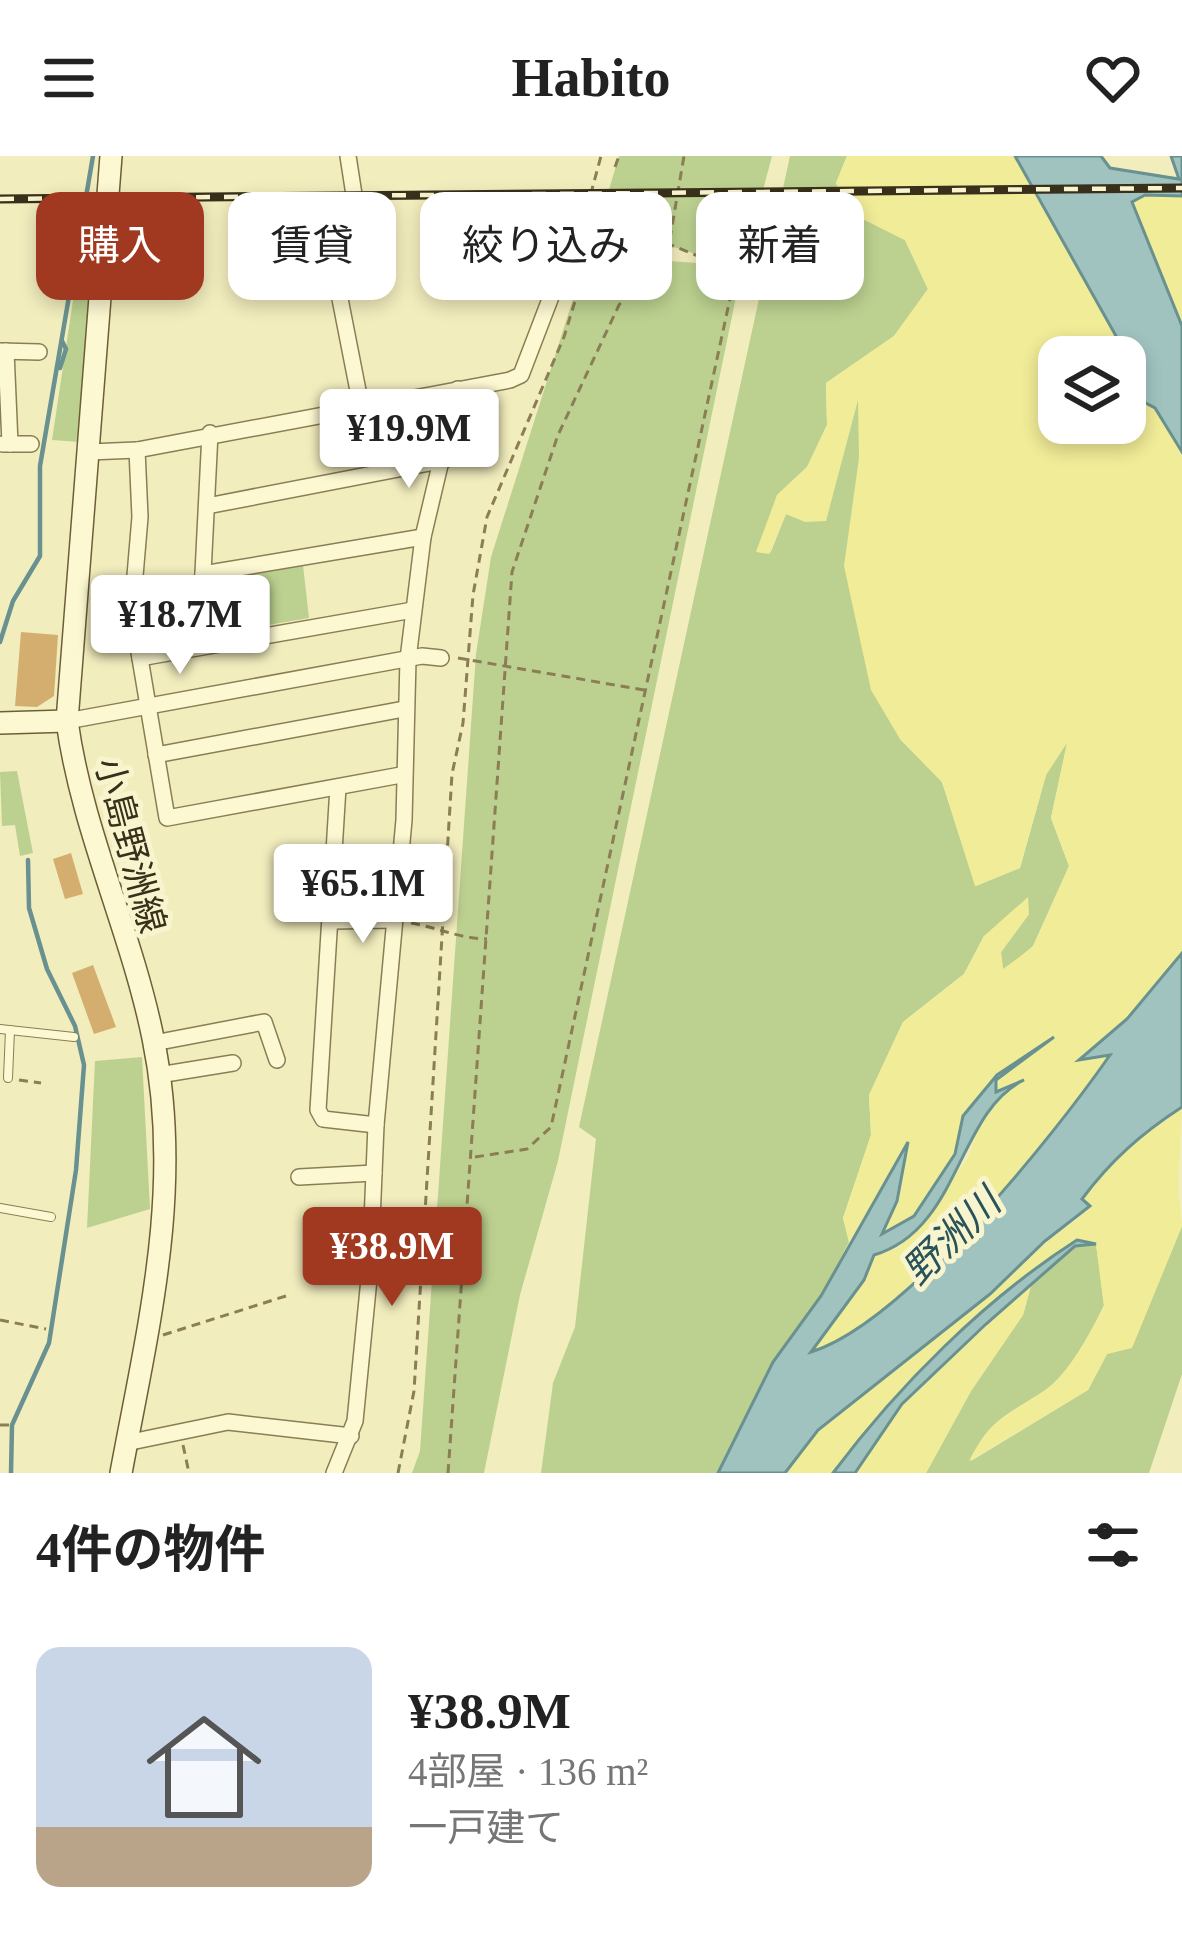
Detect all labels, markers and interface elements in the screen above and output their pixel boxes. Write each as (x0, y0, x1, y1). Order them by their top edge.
icon: menu (36, 45, 102, 111)
icon: heart (1080, 45, 1146, 111)
text: Habito (511, 48, 671, 108)
chip: 購入 (36, 192, 204, 300)
chip: 賃貸 (228, 192, 396, 300)
chip: 絞り込み (420, 192, 672, 300)
chip: 新着 (696, 192, 864, 300)
map controls (1038, 336, 1146, 444)
button: layers (1038, 336, 1146, 444)
pin: ¥19.9M (311, 389, 507, 491)
text: ¥19.9M (347, 406, 471, 449)
pin: ¥18.7M (82, 575, 278, 677)
text: ¥18.7M (118, 592, 242, 635)
street label: 小島野洲線 (87, 753, 173, 937)
pin: ¥65.1M (265, 844, 461, 946)
text: ¥65.1M (301, 861, 425, 904)
water label: 野洲川 (894, 1177, 1011, 1292)
pin: ¥38.9M (294, 1207, 490, 1309)
text: ¥38.9M (330, 1224, 454, 1267)
icon: filters (1080, 1512, 1146, 1578)
text: 4件の物件 (36, 1522, 266, 1578)
text: ¥38.9M (408, 1683, 571, 1739)
icon: home (132, 1695, 276, 1839)
text: 4部屋 · 136 m² (408, 1750, 648, 1793)
text: 一戸建て (408, 1806, 564, 1849)

